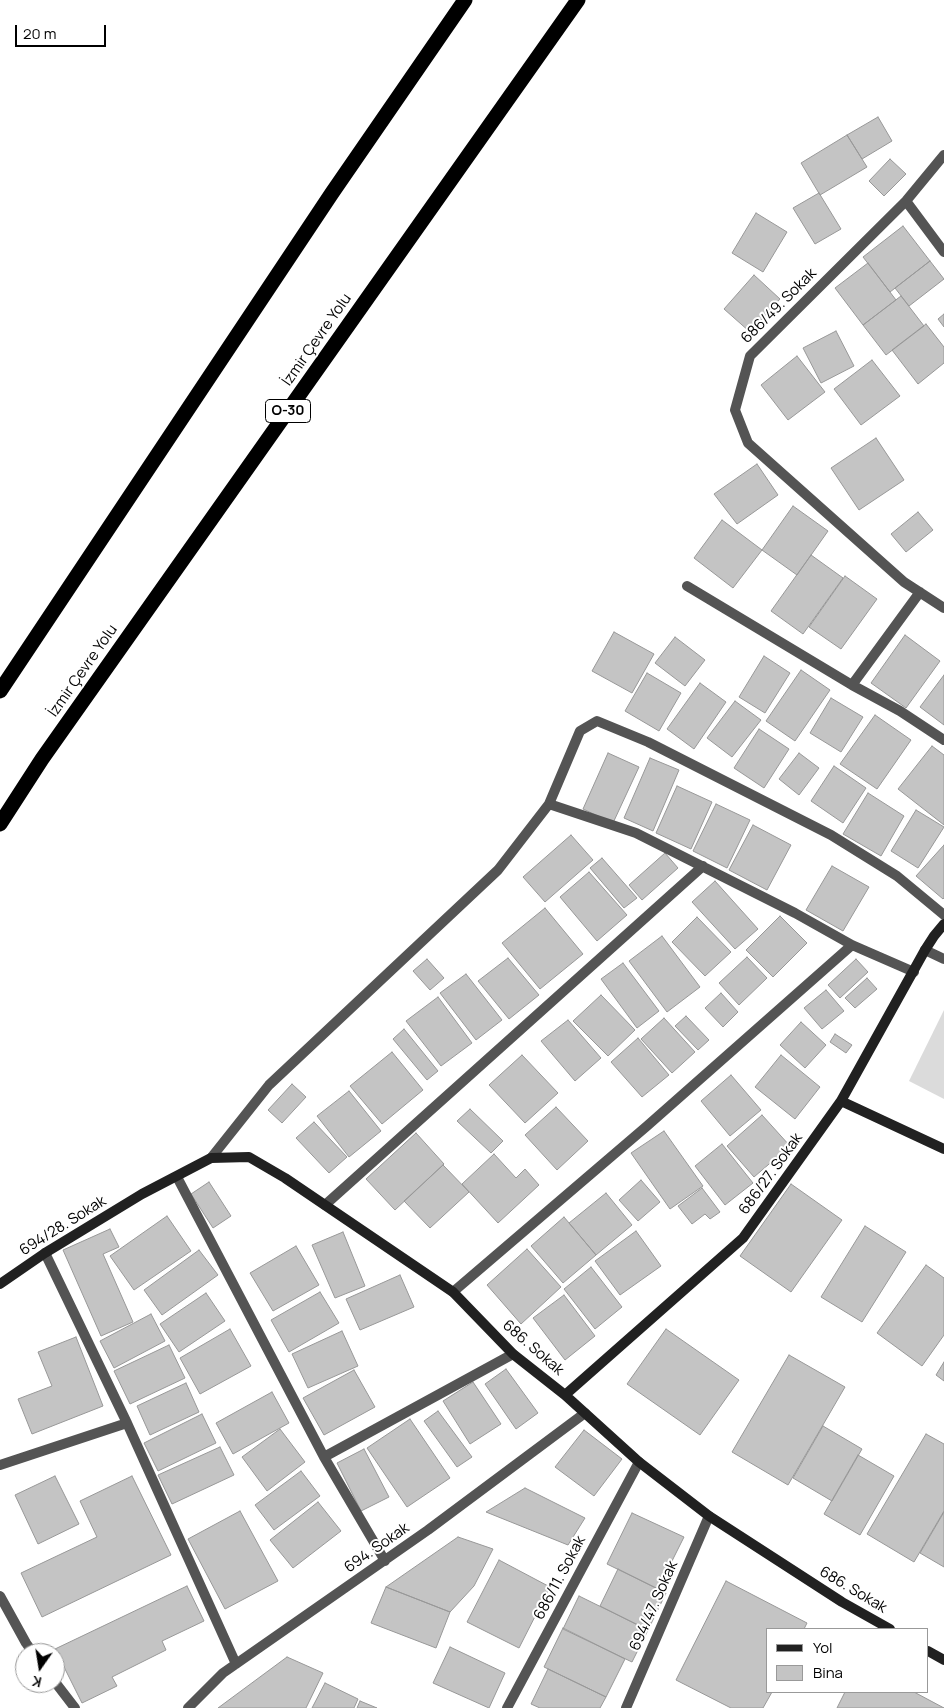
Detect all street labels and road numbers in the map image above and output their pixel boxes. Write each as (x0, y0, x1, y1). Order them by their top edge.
street label: 686/49. Sokak (738, 265, 820, 347)
street label: İzmir Çevre Yolu (279, 290, 355, 390)
road number: O-30 (266, 400, 310, 422)
street label: İzmir Çevre Yolu (45, 621, 121, 721)
street label: 686/27. Sokak (735, 1130, 807, 1218)
street label: 694/28. Sokak (16, 1192, 110, 1260)
street label: 686. Sokak (499, 1316, 567, 1380)
street label: 694. Sokak (341, 1519, 413, 1577)
street label: 686/11. Sokak (530, 1533, 590, 1623)
street label: 694/47. Sokak (626, 1558, 682, 1654)
street label: 686. Sokak (816, 1563, 890, 1617)

